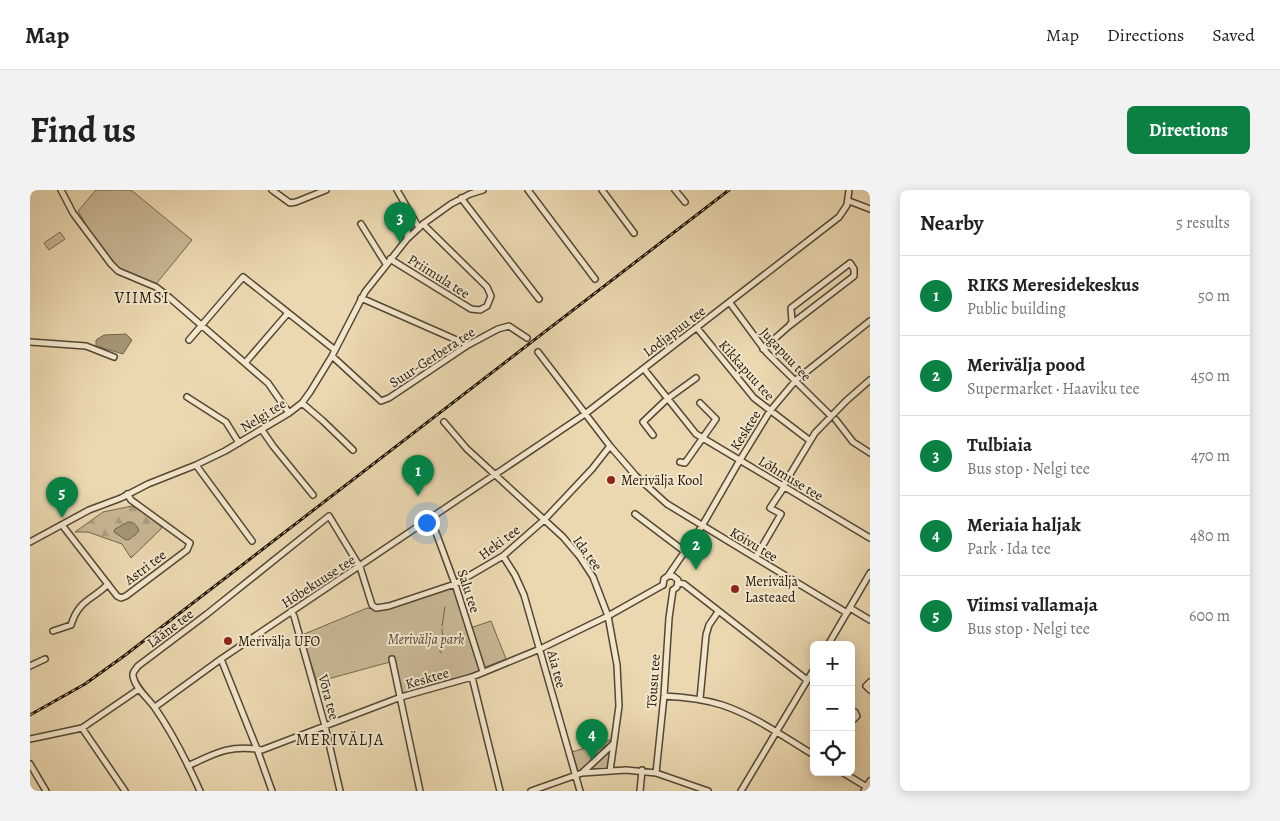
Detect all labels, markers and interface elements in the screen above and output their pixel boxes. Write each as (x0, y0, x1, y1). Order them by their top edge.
text: Map (25, 19, 69, 51)
text: Map (1046, 23, 1079, 47)
text: Directions (1107, 23, 1184, 47)
text: Saved (1212, 23, 1255, 47)
text: Find us (30, 106, 136, 154)
button: Directions (1127, 106, 1250, 154)
pin: 3 (384, 202, 416, 243)
text: Nearby (920, 209, 983, 237)
text: 5 results (1176, 212, 1230, 234)
street label: Priimula tee (404, 250, 473, 303)
text: RIKS Meresidekeskus (967, 272, 1139, 298)
text: 1 (933, 285, 939, 307)
text: 50 m (1198, 285, 1230, 307)
district label: VIIMSI (113, 287, 170, 309)
text: Public building (967, 298, 1066, 320)
street label: Lodjapuu tee (639, 302, 710, 361)
street label: Suur-Gerbera tee (386, 323, 479, 392)
street label: Jugapuu tee (756, 323, 816, 386)
street label: Kikkapuu tee (714, 336, 779, 405)
text: Merivälja pood (967, 352, 1085, 378)
text: 2 (932, 365, 940, 387)
text: 450 m (1191, 365, 1230, 387)
text: Supermarket · Haaviku tee (967, 378, 1140, 400)
street label: Nelgi tee (237, 394, 290, 437)
street label: Kesktee (726, 406, 765, 454)
text: Tulbiaia (967, 432, 1032, 458)
text: 3 (933, 445, 939, 467)
text: 470 m (1191, 445, 1230, 467)
street label: Lõhmuse tee (755, 452, 827, 505)
pin: 1 (402, 455, 434, 496)
text: Bus stop · Nelgi tee (967, 458, 1090, 480)
place label: Merivälja Kool (621, 471, 703, 490)
marker: Merivälja Kool (605, 474, 617, 486)
pin: 5 (46, 477, 78, 518)
your location (414, 510, 440, 536)
text: Meriaia haljak (967, 512, 1081, 538)
street label: Heki tee (475, 521, 524, 564)
street label: Kõivu tee (726, 523, 781, 566)
text: 4 (932, 525, 940, 547)
text: 480 m (1190, 525, 1230, 547)
pin: 2 (680, 529, 712, 570)
street label: Ida tee (569, 532, 607, 575)
text: Park · Ida tee (967, 538, 1051, 560)
street label: Astri tee (120, 545, 170, 590)
street label: Hõbekuuse tee (278, 550, 359, 612)
street label: Salu tee (453, 567, 484, 615)
place label: Merivälja Lasteaed (745, 572, 799, 607)
marker: Merivälja Lasteaed (729, 583, 741, 595)
text: Viimsi vallamaja (967, 592, 1098, 618)
street label: Lääne tee (143, 605, 198, 652)
text: 5 (933, 605, 939, 627)
text: 600 m (1189, 605, 1230, 627)
text: Bus stop · Nelgi tee (967, 618, 1090, 640)
park label: Merivälja park (388, 630, 464, 649)
place label: Merivälja UFO (238, 632, 320, 651)
marker: Merivälja UFO (222, 635, 234, 647)
map controls (810, 641, 855, 776)
button: + (810, 641, 855, 686)
street label: Aia tee (542, 647, 571, 690)
street label: Tõusu tee (642, 653, 665, 709)
street label: Kesktee (403, 663, 451, 694)
street label: Võra tee (313, 671, 344, 722)
button: − (810, 686, 855, 731)
pin: 4 (576, 719, 608, 760)
district label: MERIVÄLJA (296, 729, 384, 751)
button: locate (810, 731, 855, 776)

